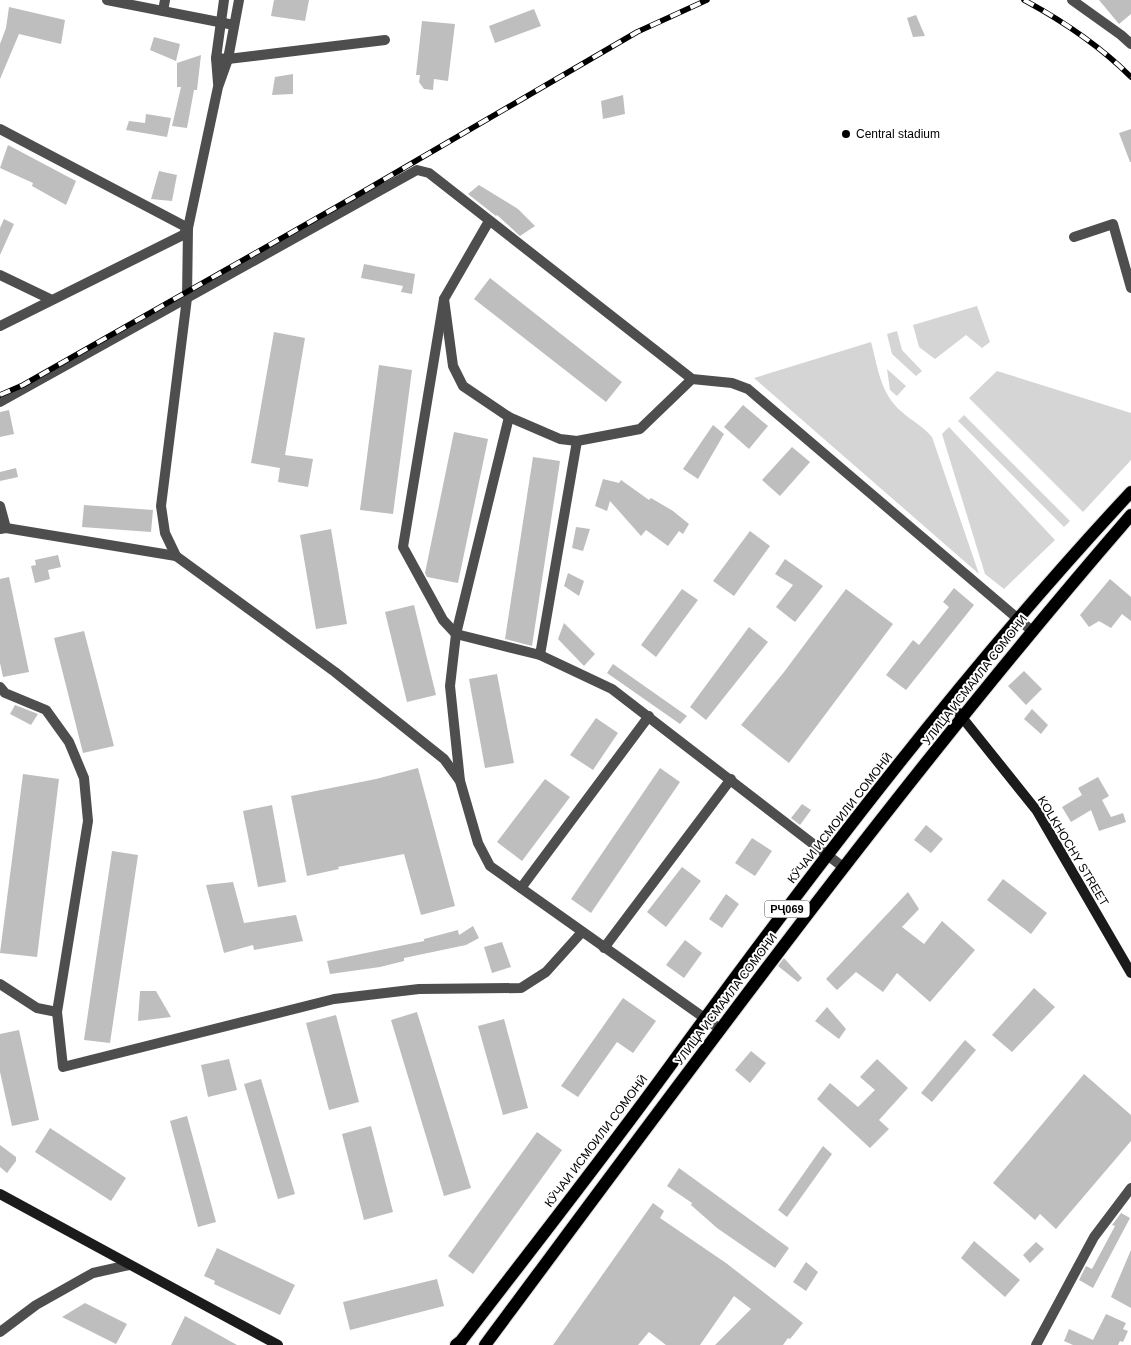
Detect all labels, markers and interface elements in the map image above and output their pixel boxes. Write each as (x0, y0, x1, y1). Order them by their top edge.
place label: Central stadium (856, 127, 940, 141)
marker: Central stadium (840, 128, 852, 140)
street label: УЛИЦА ИСМАИЛА СОМОНИ (920, 612, 1030, 748)
street label: КӮЧАИ ИСМОИЛИ СОМОНӢ (785, 750, 895, 886)
street label: KOLKHOCHY STREET (1035, 793, 1112, 909)
road number: РҶ069 (764, 901, 810, 918)
street label: УЛИЦА ИСМАИЛА СОМОНИ (672, 930, 780, 1068)
street label: КӮЧАИ ИСМОИЛИ СОМОНӢ (542, 1072, 650, 1210)

